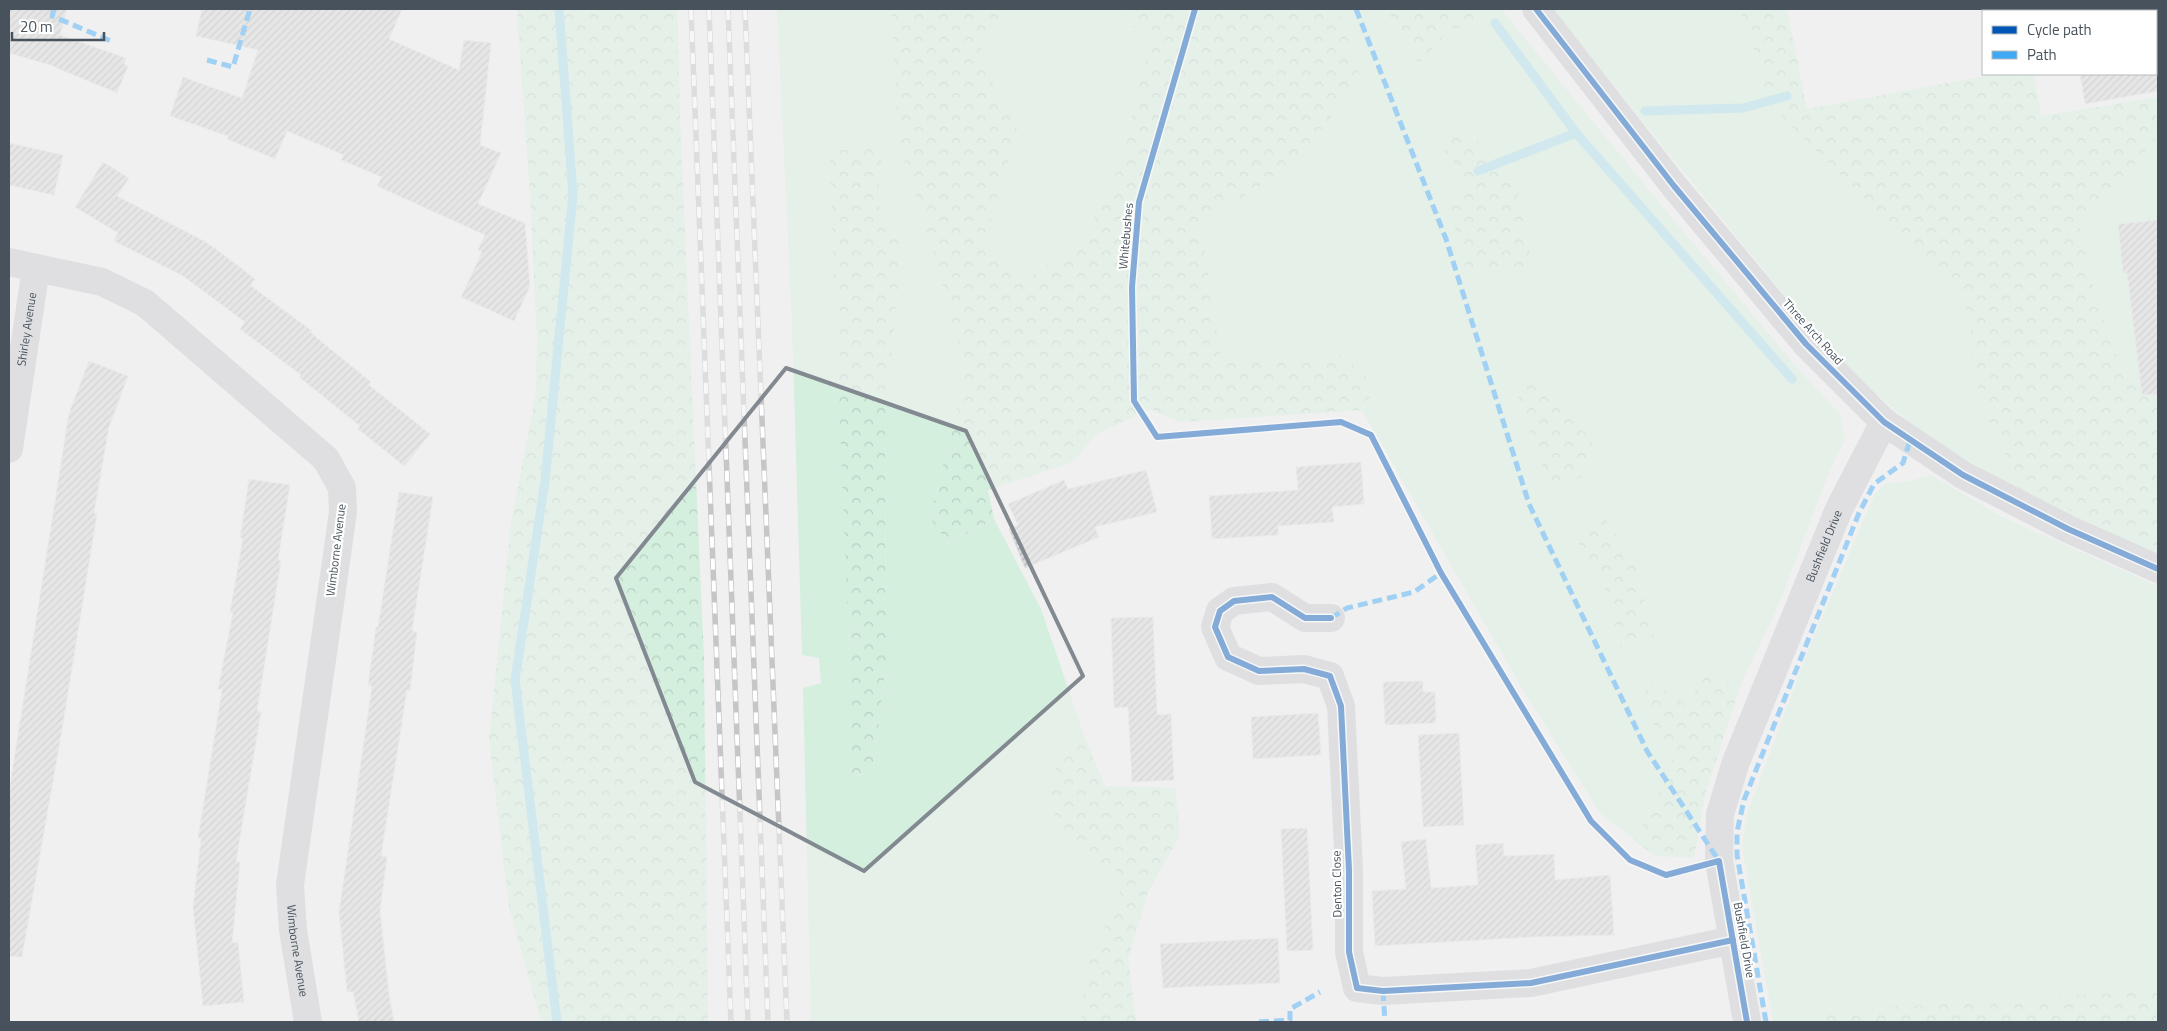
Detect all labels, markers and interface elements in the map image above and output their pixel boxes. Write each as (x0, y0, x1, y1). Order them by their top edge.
scale bar (12, 10, 105, 42)
legend (1982, 10, 2157, 75)
text: 20 m (20, 15, 53, 38)
text: Cycle path (2027, 18, 2092, 41)
text: Path (2027, 43, 2057, 66)
street label: Whitebushes (1113, 202, 1138, 270)
street label: Shirley Avenue (11, 291, 41, 367)
street label: Three Arch Road (1779, 294, 1848, 369)
street label: Wimborne Avenue (320, 503, 351, 597)
street label: Bushfield Drive (1800, 507, 1847, 585)
street label: Denton Close (1326, 850, 1347, 918)
street label: Bushfield Drive (1728, 901, 1760, 979)
street label: Wimborne Avenue (282, 904, 314, 998)

